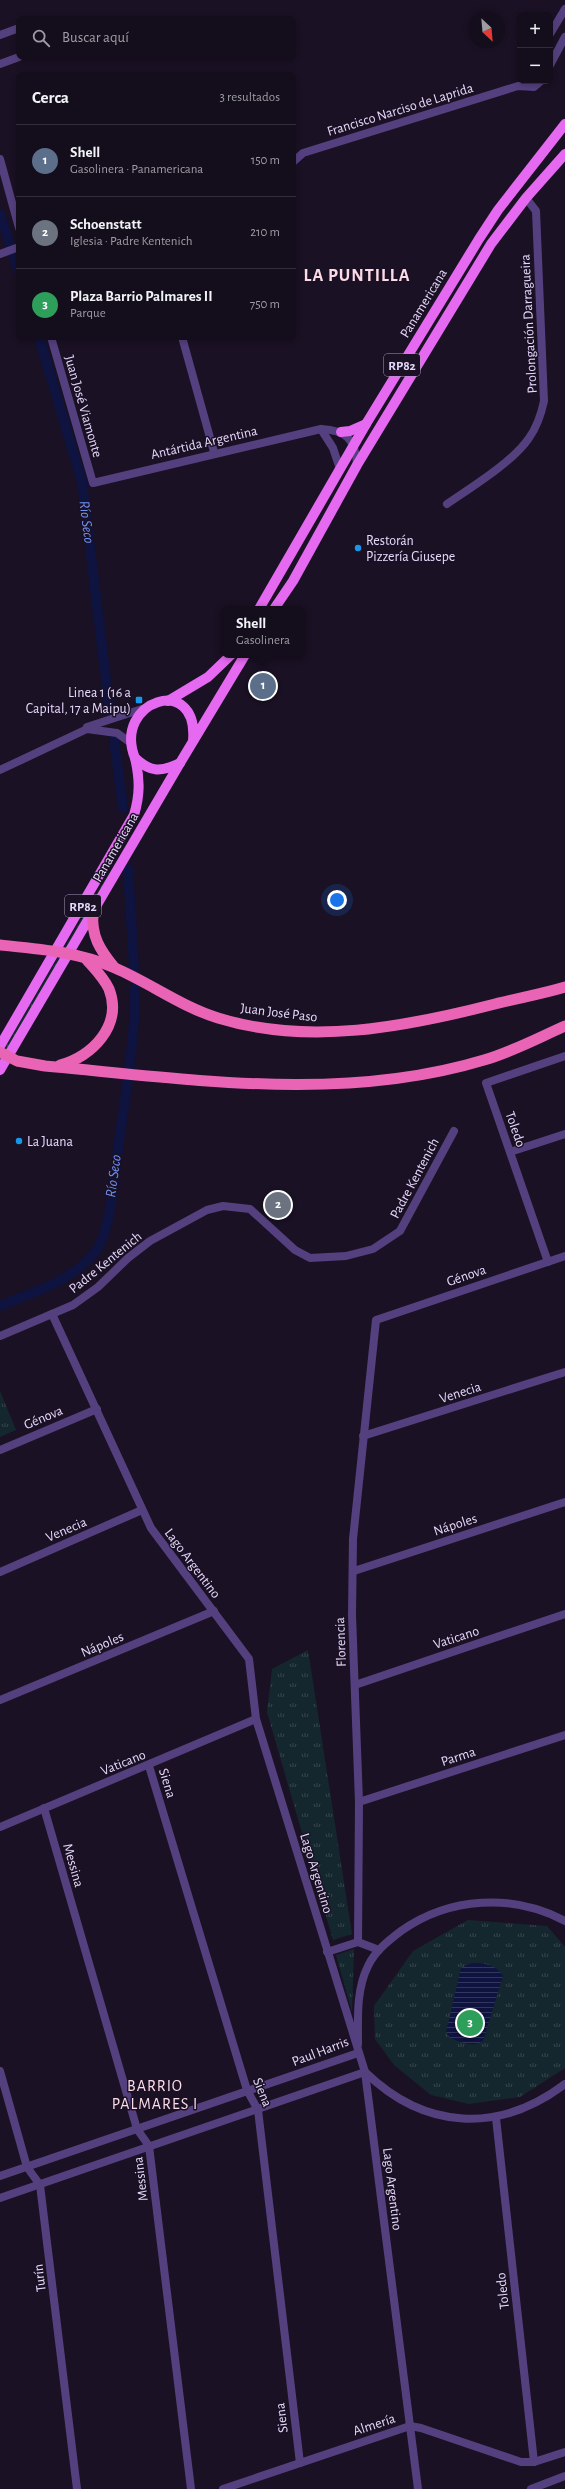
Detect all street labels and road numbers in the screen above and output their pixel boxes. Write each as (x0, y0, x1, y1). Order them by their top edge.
street label: Francisco Narciso de Laprida (325, 81, 476, 139)
street label: Prolongación Darragueira (518, 253, 540, 394)
street label: Panamericana (398, 266, 450, 340)
street label: Juan José Viamonte (62, 354, 104, 459)
road number: RP82 (384, 354, 420, 376)
street label: Antártida Argentina (150, 424, 259, 462)
street label: Panamericana (90, 810, 142, 885)
road number: RP82 (65, 895, 101, 917)
street label: Juan José Paso (240, 1001, 318, 1025)
street label: Toledo (502, 1110, 528, 1149)
street label: Padre Kentenich (388, 1136, 442, 1221)
street label: Padre Kentenich (67, 1229, 145, 1296)
street label: Génova (445, 1263, 488, 1289)
street label: Venecia (438, 1380, 483, 1406)
street label: Génova (22, 1403, 65, 1432)
street label: Nápoles (432, 1511, 479, 1539)
street label: Venecia (44, 1515, 89, 1545)
street label: Lago Argentino (162, 1526, 223, 1601)
street label: Florencia (333, 1616, 349, 1667)
street label: Vaticano (432, 1624, 481, 1652)
street label: Nápoles (79, 1630, 126, 1660)
street label: Parma (439, 1745, 478, 1769)
street label: Vaticano (99, 1748, 148, 1778)
street label: Siena (156, 1767, 178, 1800)
street label: Lago Argentino (297, 1831, 335, 1915)
street label: Messina (60, 1842, 86, 1889)
street label: Paul Harris (290, 2035, 351, 2069)
street label: Siena (250, 2076, 274, 2109)
street label: Lago Argentino (380, 2147, 404, 2231)
street label: Messina (131, 2155, 151, 2202)
street label: Turín (31, 2263, 49, 2293)
street label: Toledo (494, 2272, 512, 2310)
street label: Siena (273, 2402, 291, 2434)
street label: Almería (351, 2411, 398, 2438)

